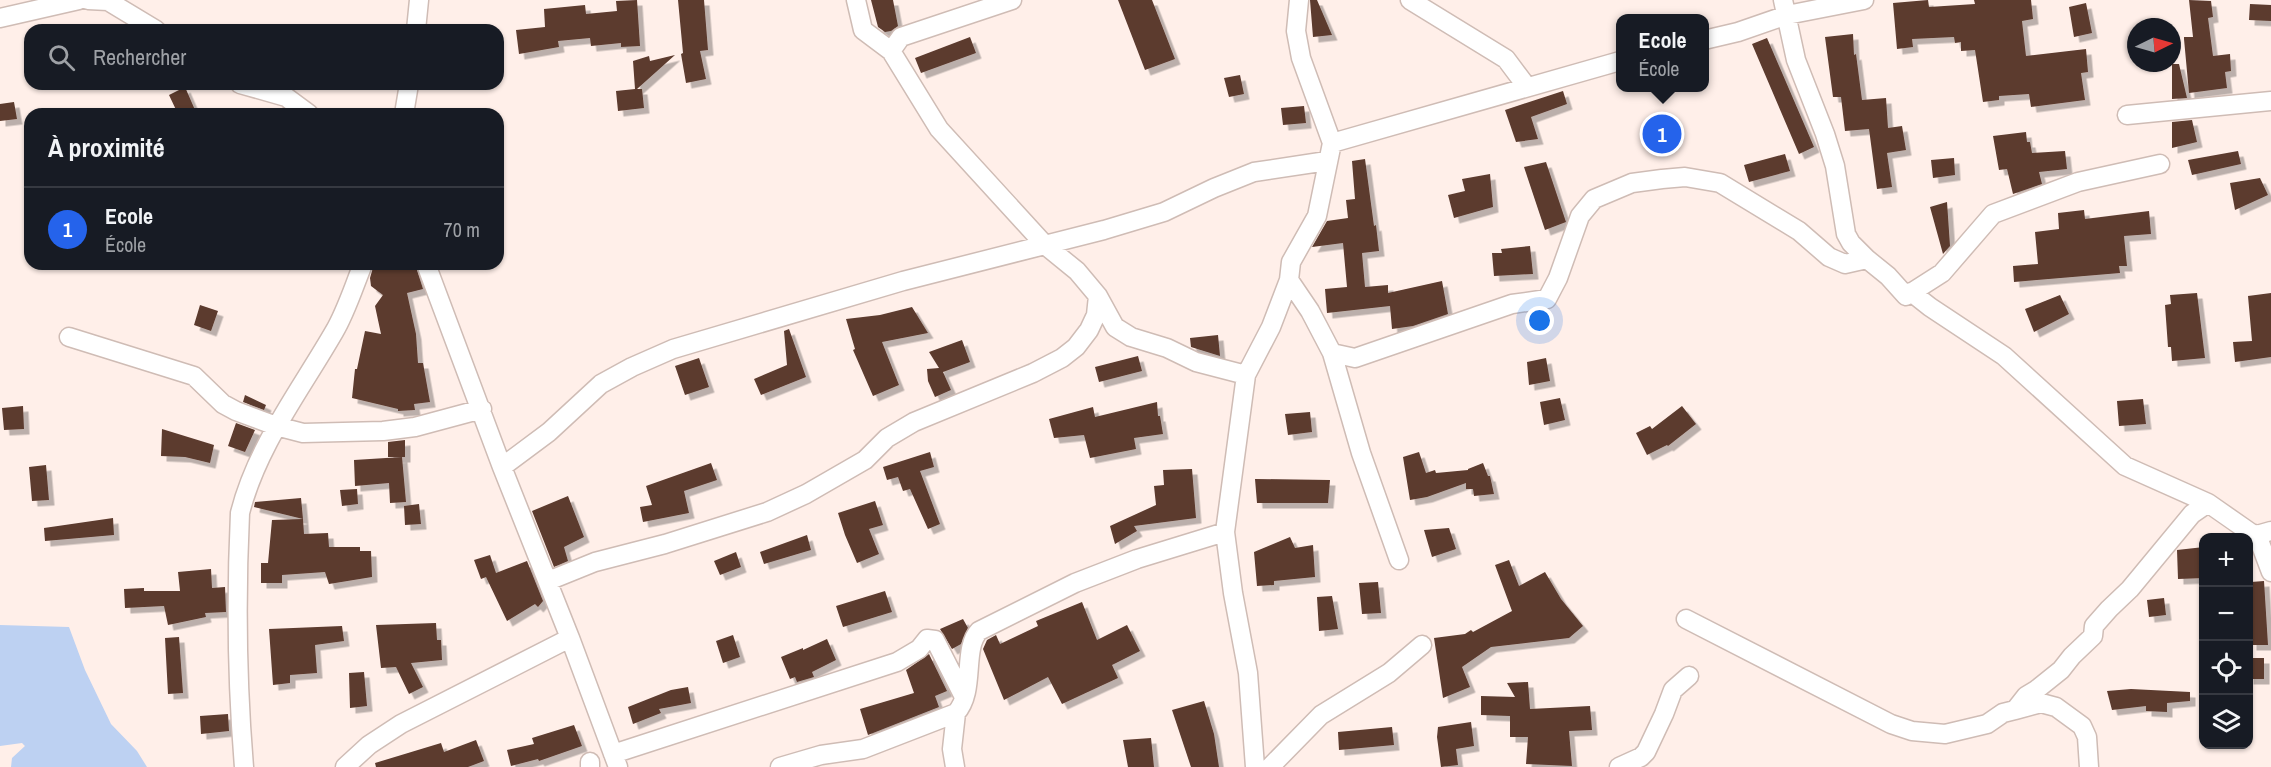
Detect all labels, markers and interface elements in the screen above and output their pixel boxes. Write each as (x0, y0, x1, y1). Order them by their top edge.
popup (1616, 14, 1709, 92)
north arrow (2127, 18, 2181, 72)
search box (24, 24, 504, 90)
text: Ecole (1638, 25, 1687, 55)
icon: search (45, 41, 78, 74)
text: Rechercher (93, 42, 186, 72)
text: École (1638, 55, 1679, 82)
pin: 1 (1642, 112, 1682, 156)
text: À proximité (48, 130, 165, 165)
text: Ecole (105, 201, 153, 231)
text: 1 (63, 216, 72, 243)
text: 70 m (444, 216, 480, 243)
text: École (105, 231, 146, 258)
your location (1525, 306, 1554, 335)
map controls (2199, 533, 2253, 749)
button: + (2199, 533, 2253, 587)
button: − (2199, 587, 2253, 641)
button: locate (2199, 641, 2253, 695)
button: layers (2199, 695, 2253, 749)

